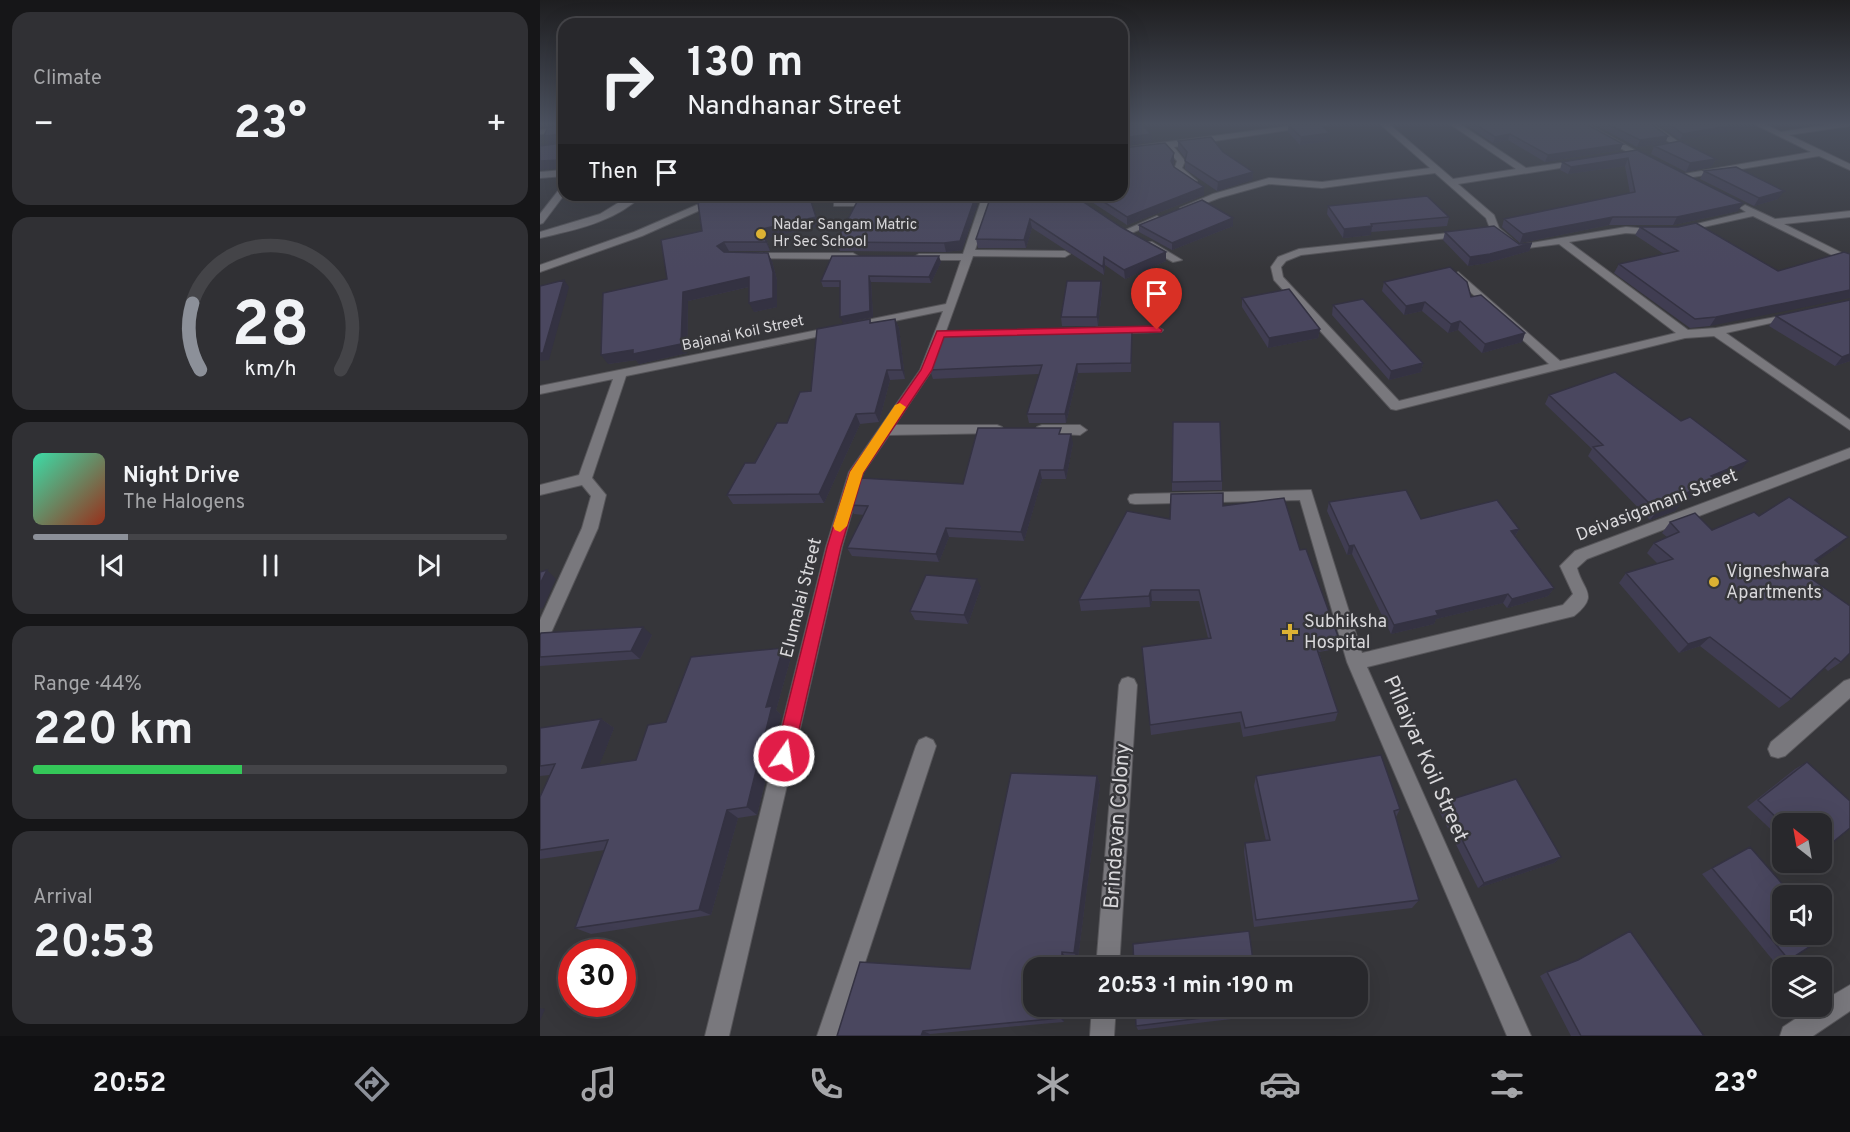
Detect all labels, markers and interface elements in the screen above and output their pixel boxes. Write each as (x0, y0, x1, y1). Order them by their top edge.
text: 130 m (687, 38, 803, 91)
icon: right (588, 42, 666, 120)
text: Climate (33, 66, 102, 92)
text: Nandhanar Street (687, 90, 902, 124)
text: 23° (233, 97, 307, 154)
text: − (33, 105, 54, 147)
text: + (486, 105, 507, 147)
icon: arrive (650, 156, 683, 189)
text: Then (588, 159, 638, 186)
place label: Nadar Sangam Matric Hr Sec School (773, 216, 917, 252)
marker: Nadar Sangam Matric Hr Sec School (754, 227, 768, 241)
pin (1131, 268, 1182, 330)
icon: arrive (1140, 277, 1173, 310)
text: 28 (231, 289, 309, 368)
street label: Bajanai Koil Street (680, 312, 806, 356)
text: km/h (244, 357, 296, 384)
text: Night Drive (123, 463, 240, 490)
street label: Deivasigamani Street (1573, 465, 1741, 547)
text: The Halogens (123, 490, 245, 516)
street label: Elumalai Street (776, 535, 828, 661)
icon: previous (96, 549, 129, 582)
icon: pause (254, 549, 287, 582)
icon: next (412, 549, 445, 582)
place label: Vigneshwara Apartments (1726, 561, 1829, 605)
marker: Vigneshwara Apartments (1707, 575, 1721, 589)
place label: Subhiksha Hospital (1304, 611, 1387, 655)
marker: Subhiksha Hospital (1281, 623, 1299, 641)
street label: Pillaiyar Koil Street (1376, 671, 1474, 847)
text: Range · 44% (33, 672, 142, 698)
text: 220 km (33, 703, 194, 760)
position arrow (752, 724, 816, 788)
street label: Brindavan Colony (1099, 742, 1137, 910)
north arrow (1772, 813, 1832, 873)
map controls (1772, 813, 1832, 1017)
text: Arrival (33, 885, 93, 911)
button: sound (1772, 885, 1832, 945)
text: 20:53 (33, 916, 156, 973)
speed limit sign: 30 (558, 939, 636, 1017)
button: layers (1772, 957, 1832, 1017)
text: 20:53 · 1 min · 190 m (1097, 973, 1294, 1000)
icon: directions (351, 1063, 393, 1105)
icon: music (578, 1063, 620, 1105)
icon: phone (805, 1063, 847, 1105)
icon: climate (1032, 1063, 1074, 1105)
icon: car (1259, 1063, 1301, 1105)
icon: filters (1486, 1063, 1528, 1105)
text: 20:52 (93, 1067, 166, 1101)
text: 23° (1713, 1067, 1757, 1101)

